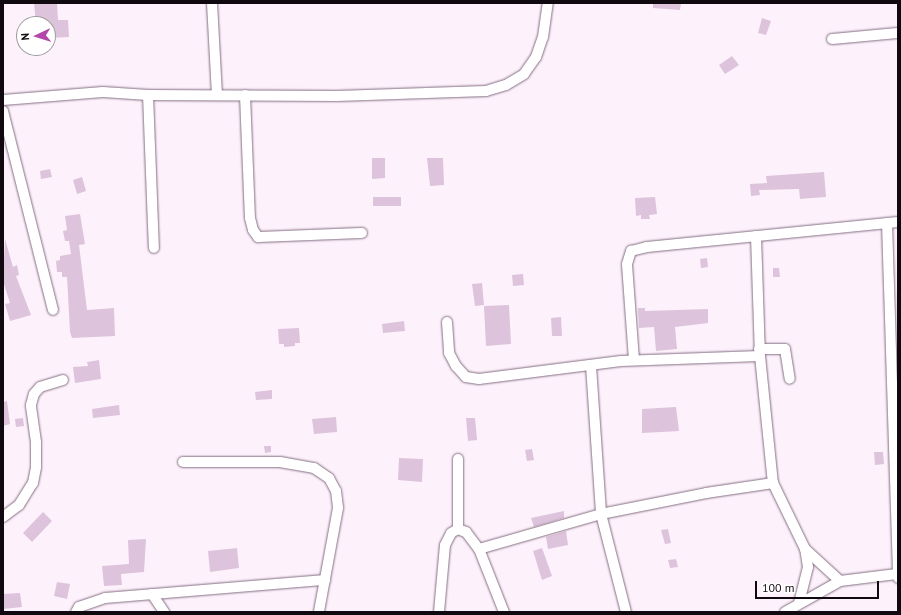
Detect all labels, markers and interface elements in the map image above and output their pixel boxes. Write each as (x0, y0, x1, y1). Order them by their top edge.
north arrow (16, 16, 56, 56)
text: N (18, 33, 32, 41)
scale bar (757, 573, 881, 599)
text: 100 m (762, 580, 795, 595)

